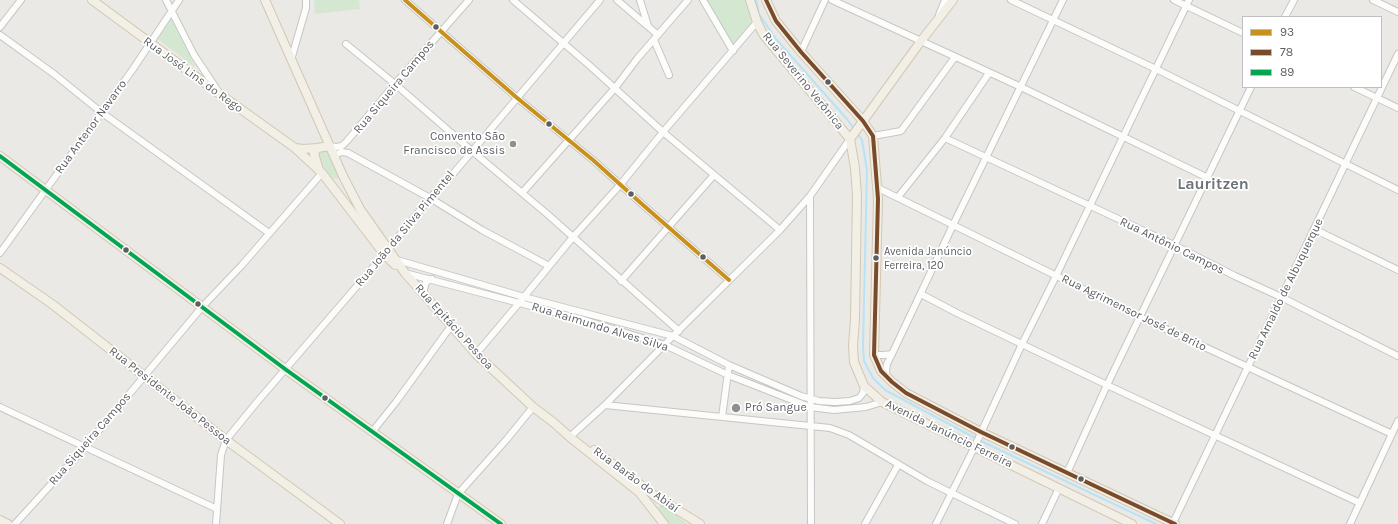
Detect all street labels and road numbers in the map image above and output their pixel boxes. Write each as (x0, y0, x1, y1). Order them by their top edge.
street label: Rua Severino Verônica (759, 29, 847, 133)
street label: Rua José Lins do Rego (140, 34, 246, 116)
street label: Rua Siqueira Campos (351, 37, 437, 137)
street label: Rua Antenor Navarro (52, 77, 130, 177)
street label: Rua João da Silva Pimentel (352, 168, 458, 290)
street label: Rua Antônio Campos (1117, 214, 1227, 278)
street label: Rua Arnaldo de Albuquerque (1246, 216, 1326, 362)
street label: Rua Agrimensor José de Brito (1059, 272, 1209, 354)
street label: Rua Epitácio Pessoa (412, 281, 496, 373)
street label: Rua Raimundo Alves Silva (530, 299, 670, 355)
street label: Rua Presidente João Pessoa (106, 344, 234, 448)
street label: Rua Siqueira Campos (46, 390, 134, 488)
street label: Avenida Janúncio Ferreira (883, 397, 1015, 471)
street label: Rua Barão do Abiaí (590, 444, 682, 516)

